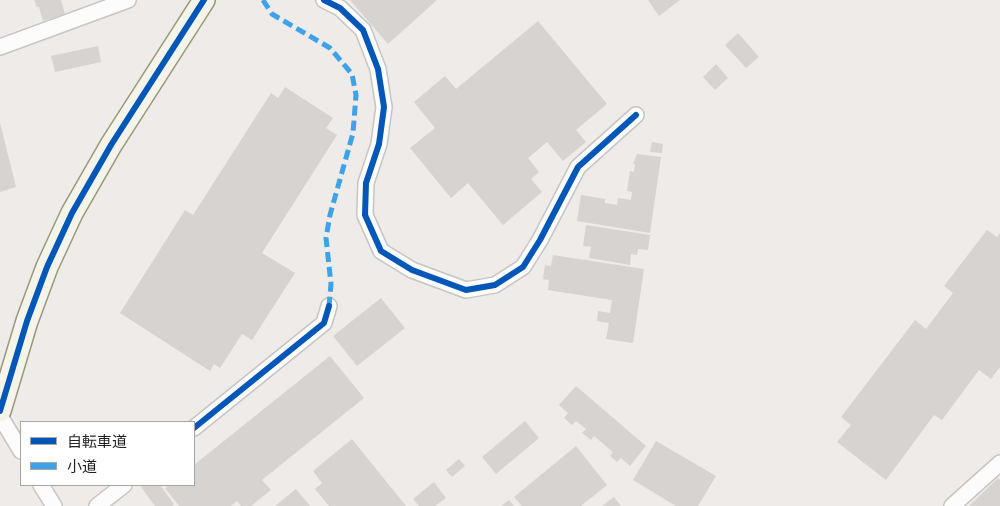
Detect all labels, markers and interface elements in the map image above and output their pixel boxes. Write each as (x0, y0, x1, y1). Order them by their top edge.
legend (20, 421, 195, 486)
text: 自転車道 (67, 433, 127, 450)
text: 小道 (67, 458, 97, 475)

